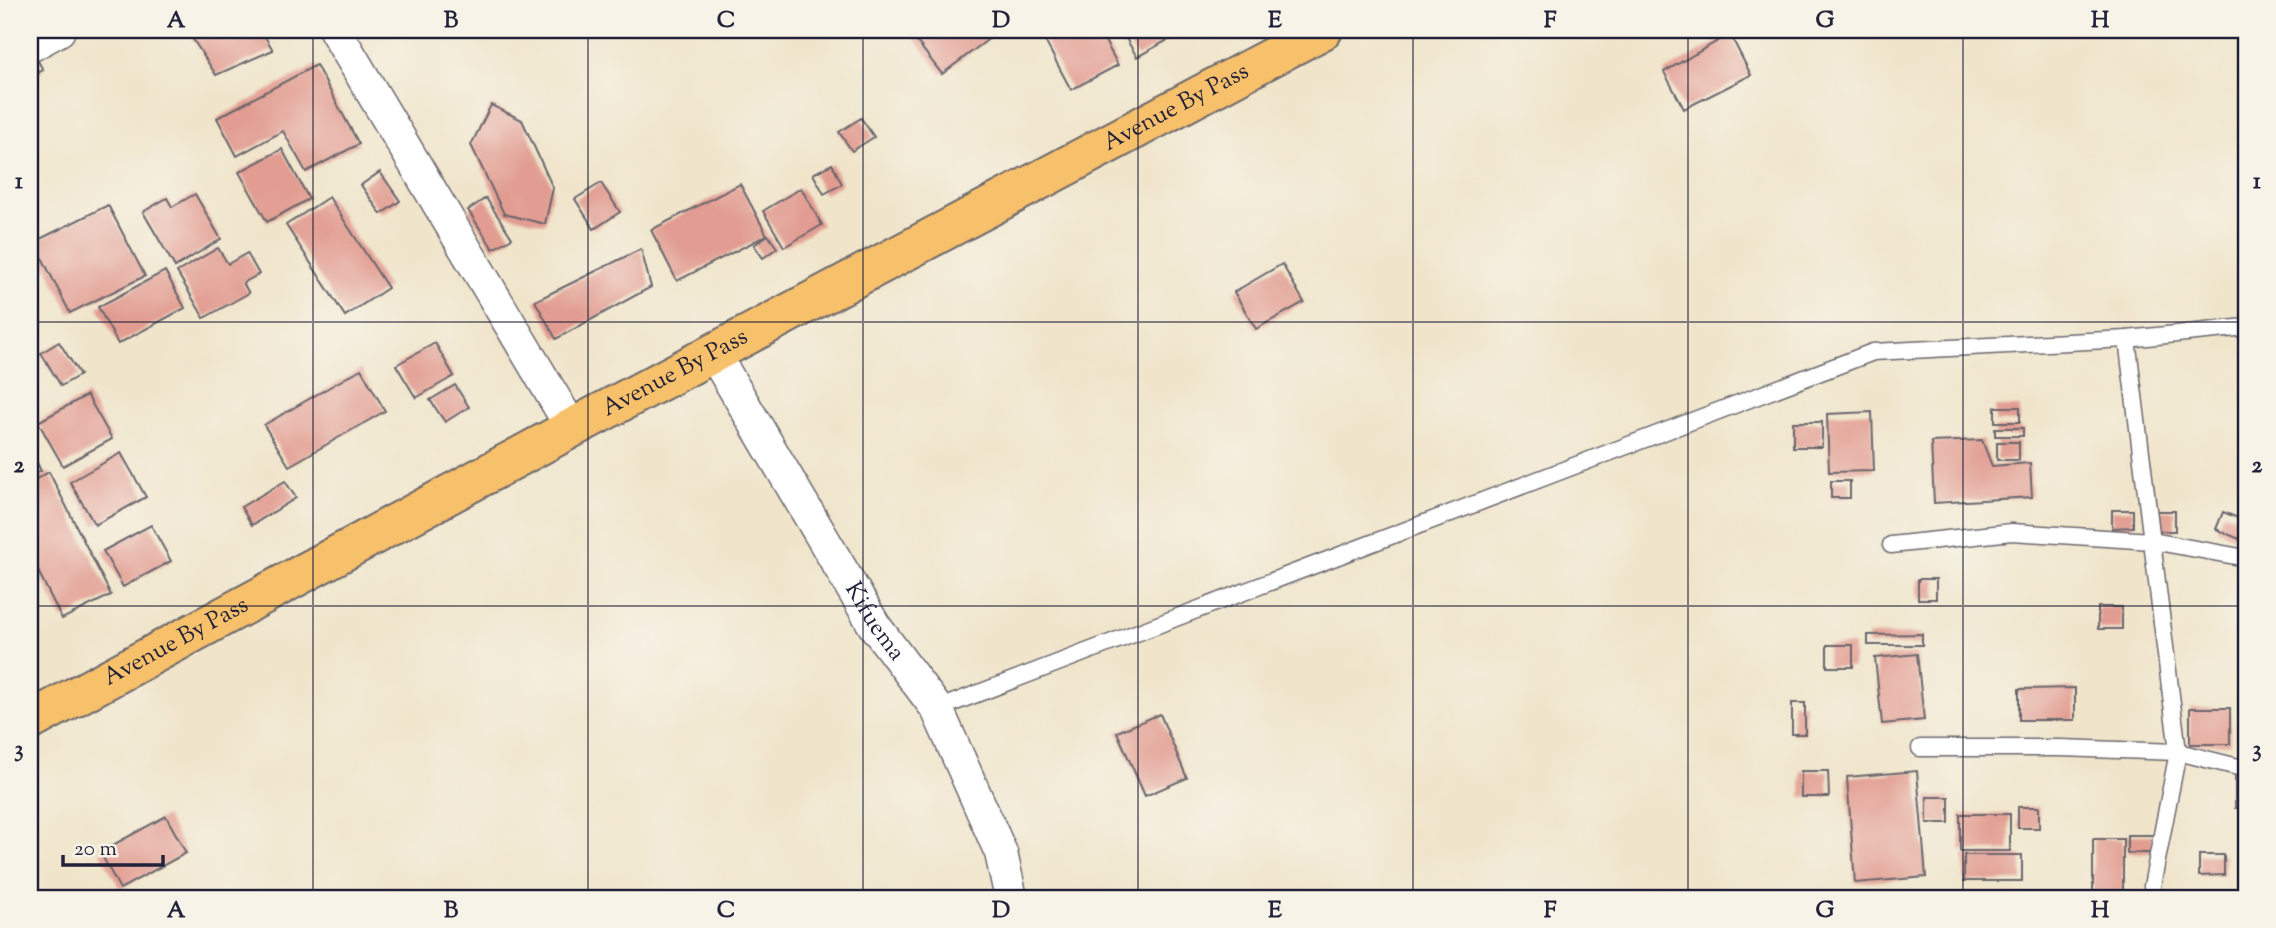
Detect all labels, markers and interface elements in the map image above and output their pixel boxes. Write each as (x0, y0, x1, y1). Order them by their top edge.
text: A (167, 5, 186, 38)
text: B (444, 5, 459, 38)
text: C (717, 5, 735, 38)
text: D (992, 5, 1010, 38)
text: E (1268, 5, 1282, 38)
text: F (1544, 5, 1557, 38)
text: G (1816, 5, 1835, 38)
text: H (2091, 5, 2110, 38)
street label: Avenue By Pass (1097, 55, 1255, 160)
text: 1 (15, 166, 23, 199)
text: 1 (2253, 166, 2261, 199)
street label: Avenue By Pass (596, 321, 754, 426)
text: 2 (14, 450, 25, 483)
text: 2 (2252, 450, 2263, 483)
street label: Kifuema (835, 576, 913, 668)
street label: Avenue By Pass (97, 589, 255, 695)
text: 3 (14, 734, 24, 767)
text: 3 (2252, 734, 2262, 767)
scale bar (63, 823, 163, 867)
text: 20 m (74, 835, 117, 865)
text: A (167, 895, 186, 928)
text: B (444, 895, 459, 928)
text: C (717, 895, 735, 928)
text: D (992, 895, 1010, 928)
text: E (1268, 895, 1282, 928)
text: F (1544, 895, 1557, 928)
text: G (1816, 895, 1835, 928)
text: H (2091, 895, 2110, 928)

